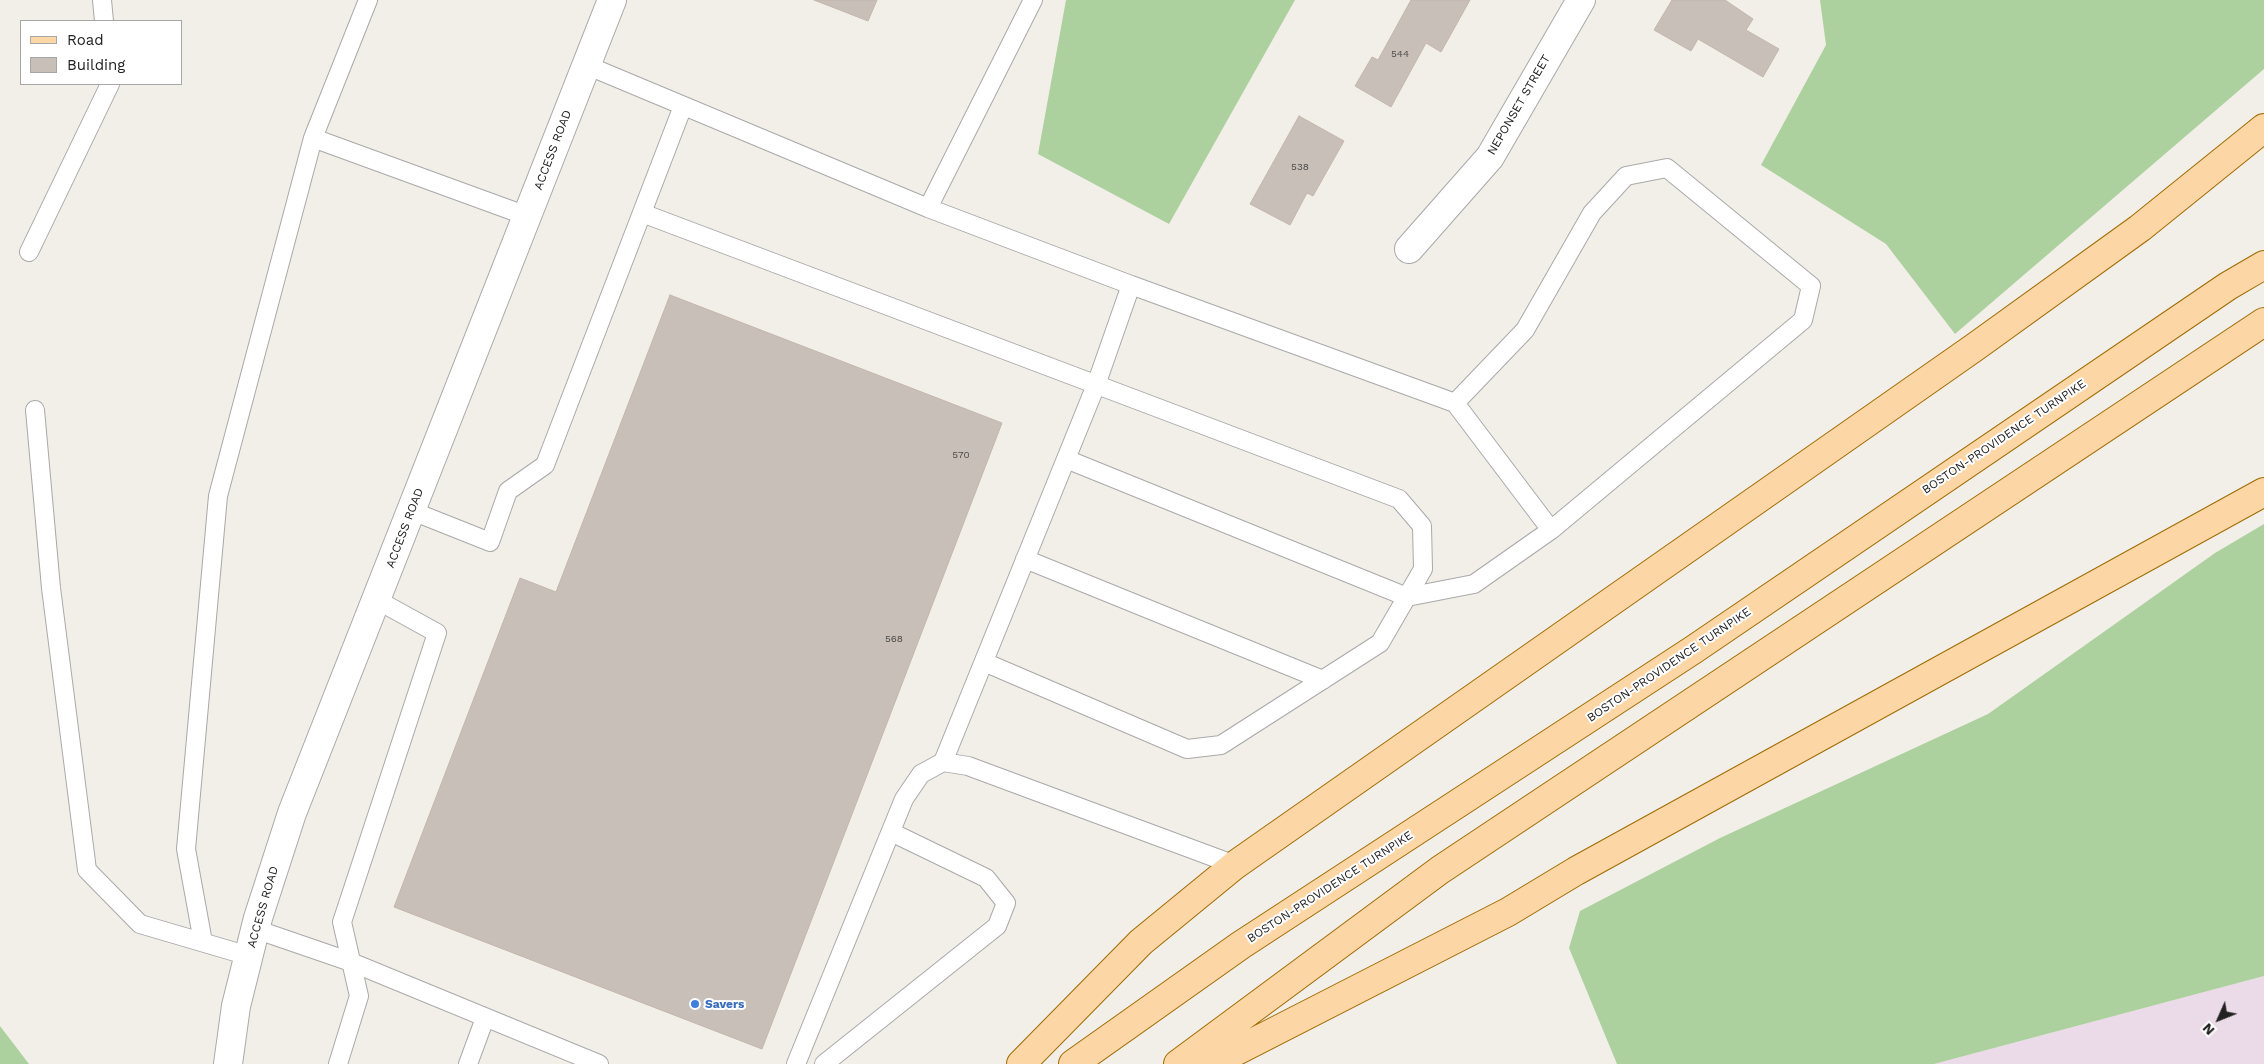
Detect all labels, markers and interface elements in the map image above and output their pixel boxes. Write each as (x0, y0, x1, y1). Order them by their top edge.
legend (20, 20, 182, 85)
text: Road (67, 31, 104, 49)
house number: 544 (1391, 48, 1409, 60)
street label: NEPONSET STREET (1484, 52, 1554, 158)
text: Building (67, 56, 125, 74)
street label: ACCESS ROAD (531, 108, 575, 192)
house number: 538 (1291, 161, 1309, 173)
street label: BOSTON-PROVIDENCE TURNPIKE (1919, 377, 2089, 497)
house number: 570 (952, 449, 970, 461)
street label: ACCESS ROAD (383, 486, 427, 570)
street label: BOSTON-PROVIDENCE TURNPIKE (1584, 605, 1754, 725)
house number: 568 (885, 633, 903, 645)
street label: BOSTON-PROVIDENCE TURNPIKE (1245, 828, 1415, 946)
street label: ACCESS ROAD (244, 864, 282, 950)
north arrow (2194, 994, 2244, 1044)
place label: Savers (705, 997, 744, 1011)
marker: Savers (689, 998, 701, 1010)
text: N (2199, 1020, 2218, 1039)

